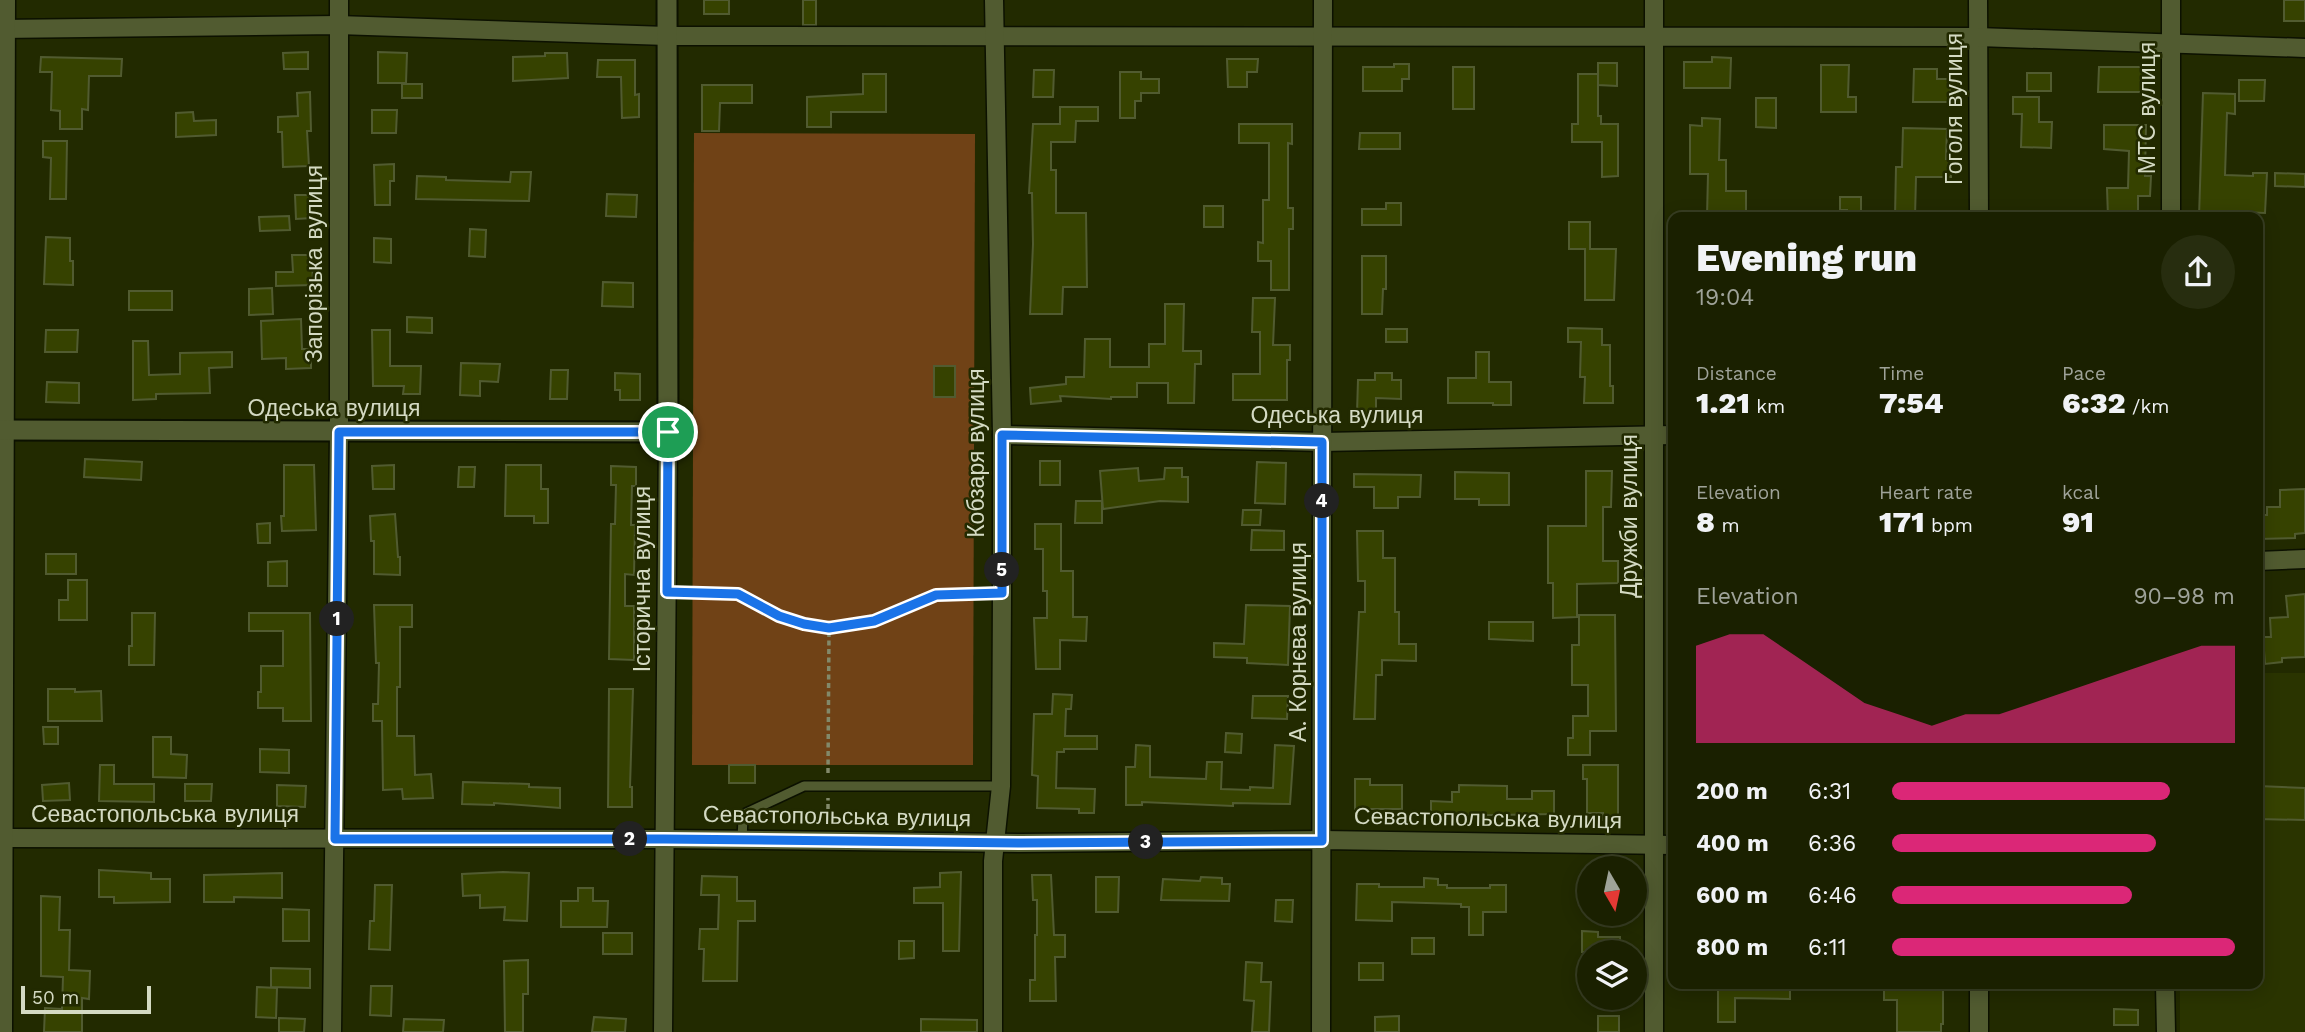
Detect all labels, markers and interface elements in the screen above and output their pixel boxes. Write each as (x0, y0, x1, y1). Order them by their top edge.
street label: Гоголя вулиця (1941, 33, 1968, 185)
street label: МТС вулиця (2134, 42, 2161, 174)
street label: Запорізька вулиця (301, 165, 328, 363)
button: share (2161, 235, 2235, 309)
text: Evening run (1696, 236, 1917, 280)
text: 19:04 (1696, 284, 1754, 311)
text: Distance (1696, 362, 1777, 385)
text: Time (1879, 362, 1924, 385)
text: Pace (2062, 362, 2106, 385)
street label: Кобзаря вулиця (963, 368, 990, 538)
text: 1.21 (1696, 385, 1750, 420)
text: 7:54 (1879, 385, 1943, 420)
text: 6:32 (2062, 385, 2126, 420)
street label: Одеська вулиця (248, 395, 420, 422)
text: km (1750, 395, 1785, 418)
text: /km (2126, 395, 2169, 418)
pin (638, 402, 698, 462)
street label: Одеська вулиця (1251, 402, 1423, 429)
icon: arrive (649, 413, 687, 451)
street label: Дружби вулиця (1616, 434, 1643, 598)
text: Elevation (1696, 481, 1781, 504)
text: Heart rate (1879, 481, 1973, 504)
text: kcal (2062, 481, 2100, 504)
pin: 4 (1304, 484, 1340, 518)
street label: Історична вулиця (629, 486, 656, 672)
text: 4 (1315, 489, 1328, 512)
text: 8 (1696, 504, 1715, 539)
text: 171 (1879, 504, 1925, 539)
text: 91 (2062, 504, 2094, 539)
text: m (1715, 514, 1740, 537)
text: bpm (1925, 514, 1973, 537)
street label: А. Корнєва вулиця (1285, 542, 1312, 742)
pin: 5 (984, 552, 1020, 588)
text: 5 (996, 558, 1007, 581)
text: Elevation (1696, 583, 1799, 610)
text: 90–98 m (2133, 583, 2235, 610)
pin: 1 (320, 602, 354, 636)
text: 1 (332, 607, 341, 630)
text: 200 m (1696, 778, 1768, 805)
text: 6:31 (1808, 778, 1851, 805)
street label: Севастопольська вулиця (31, 801, 299, 828)
street label: Севастопольська вулиця (703, 801, 971, 832)
street label: Севастопольська вулиця (1354, 803, 1622, 834)
pin: 2 (612, 822, 648, 856)
pin: 3 (1128, 824, 1164, 860)
text: 2 (624, 827, 635, 850)
text: 3 (1140, 830, 1151, 853)
text: 400 m (1696, 830, 1769, 857)
text: 6:36 (1808, 830, 1856, 857)
north arrow (1577, 856, 1647, 926)
map controls (1577, 856, 1647, 1010)
text: 600 m (1696, 882, 1768, 909)
text: 6:46 (1808, 882, 1857, 909)
text: 800 m (1696, 934, 1768, 961)
text: 6:11 (1808, 934, 1847, 961)
button: layers (1577, 940, 1647, 1010)
scale bar (21, 983, 150, 1015)
text: 50 m (32, 986, 79, 1009)

